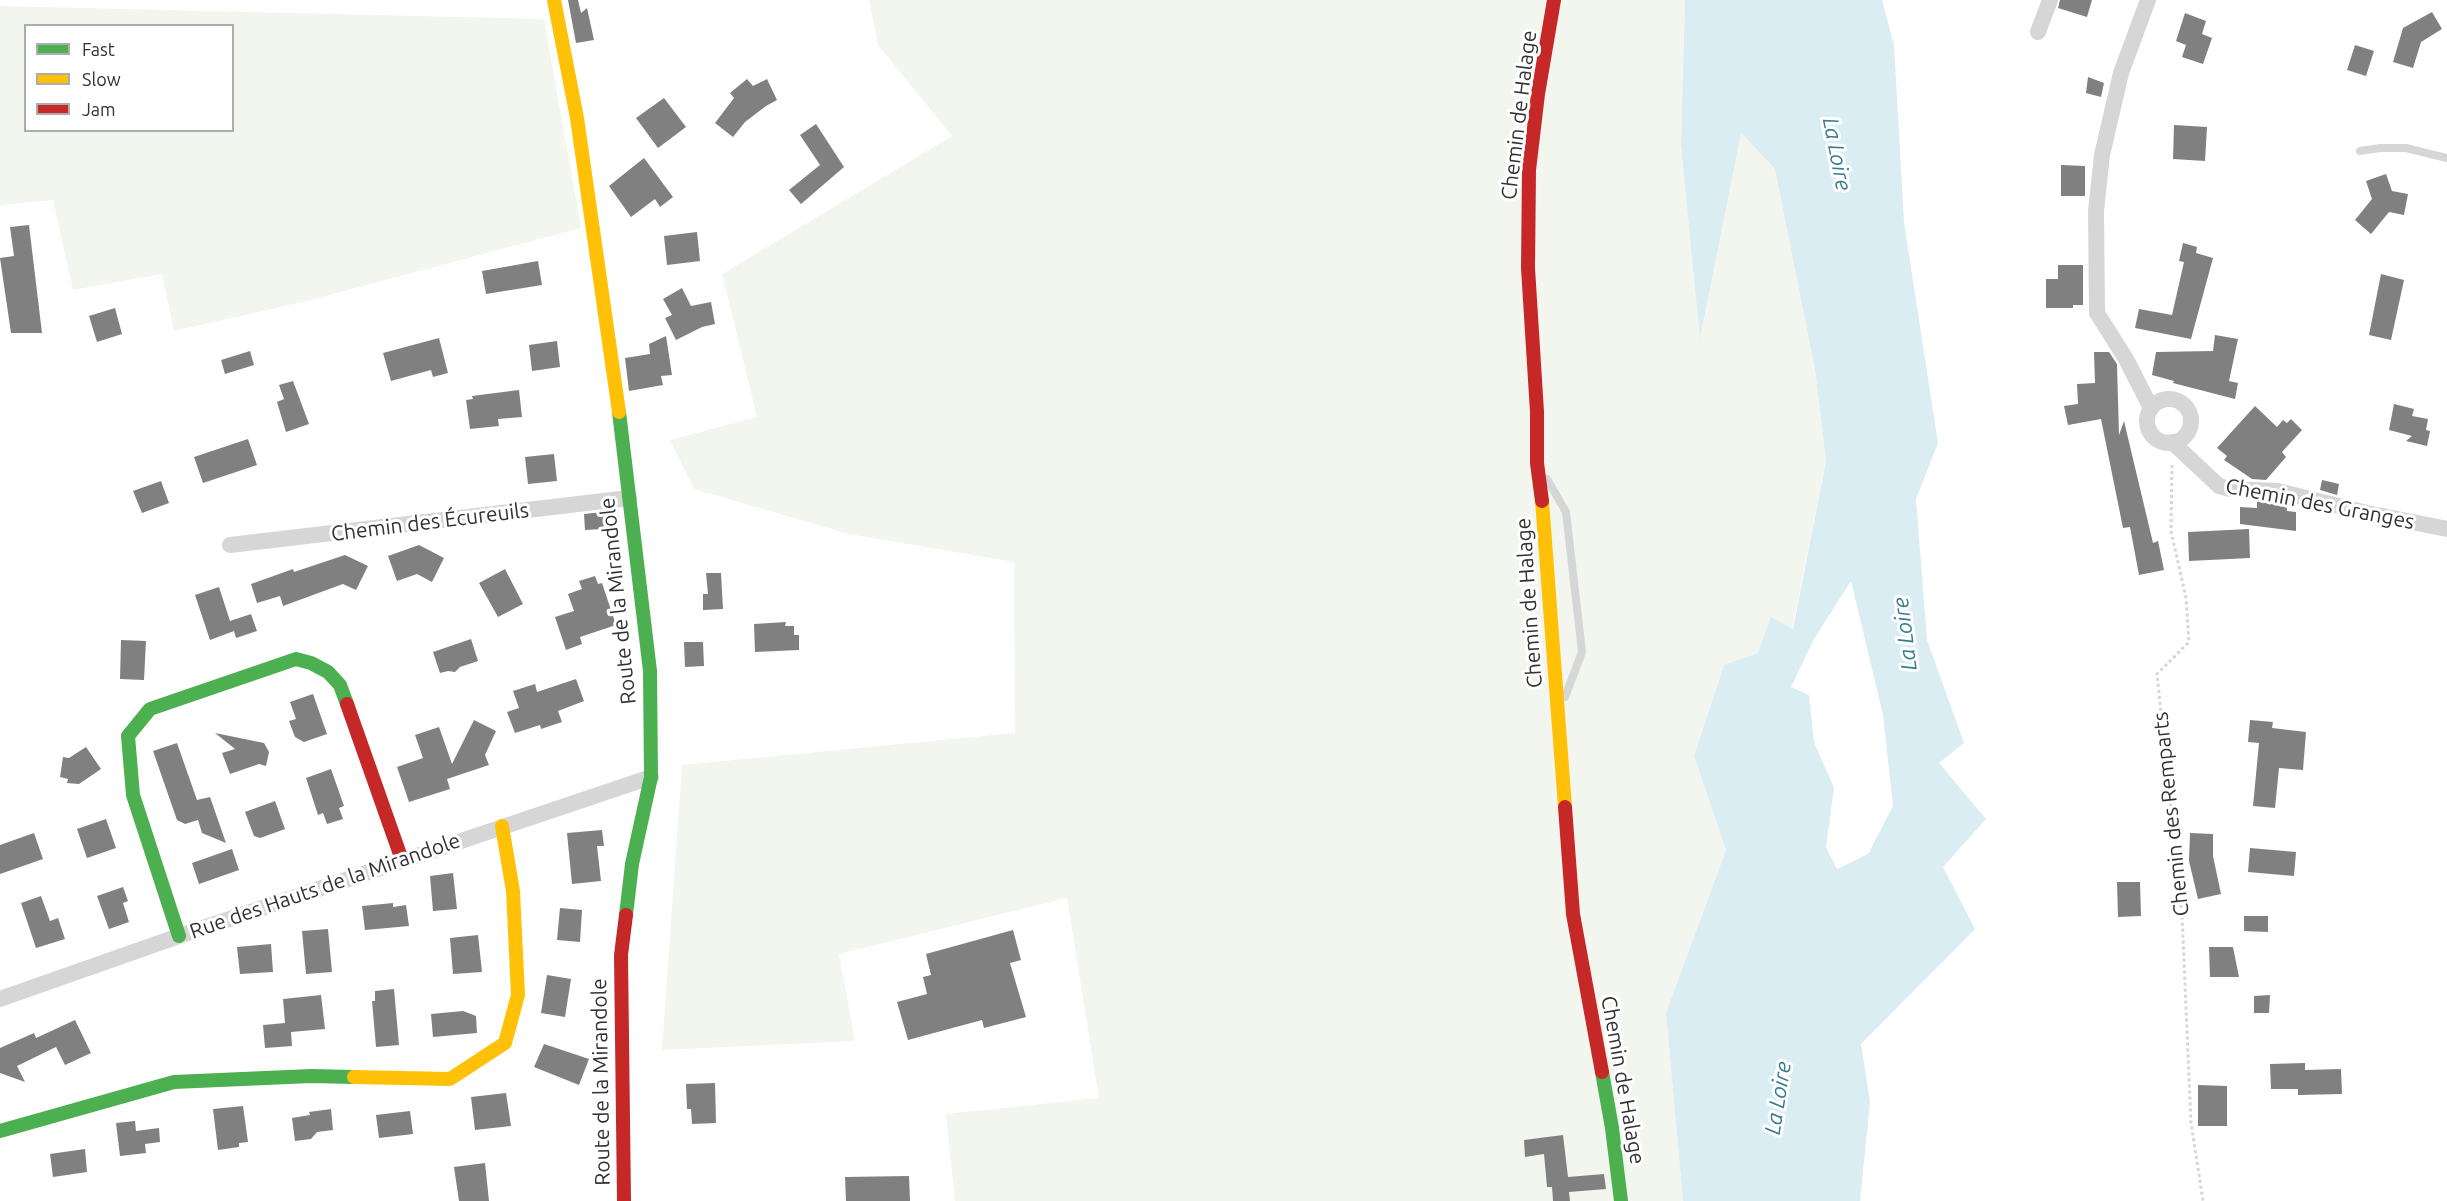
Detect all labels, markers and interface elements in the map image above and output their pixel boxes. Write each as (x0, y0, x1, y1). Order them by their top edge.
legend (24, 24, 234, 132)
street label: Chemin de Halage (1496, 29, 1542, 201)
text: Fast (82, 39, 115, 59)
text: Slow (82, 69, 121, 89)
text: Jam (82, 99, 116, 119)
water label: La Loire (1817, 115, 1857, 193)
street label: Chemin des Granges (2224, 473, 2416, 535)
street label: Chemin des Écureuils (330, 497, 530, 547)
street label: Route de la Mirandole (595, 497, 641, 705)
street label: Chemin de Halage (1510, 517, 1548, 689)
water label: La Loire (1887, 596, 1923, 672)
street label: Chemin des Remparts (2148, 711, 2194, 917)
street label: Rue des Hauts de la Mirandole (186, 828, 464, 944)
street label: Route de la Mirandole (587, 978, 615, 1186)
street label: Chemin de Halage (1596, 994, 1650, 1166)
water label: La Loire (1759, 1060, 1797, 1136)

